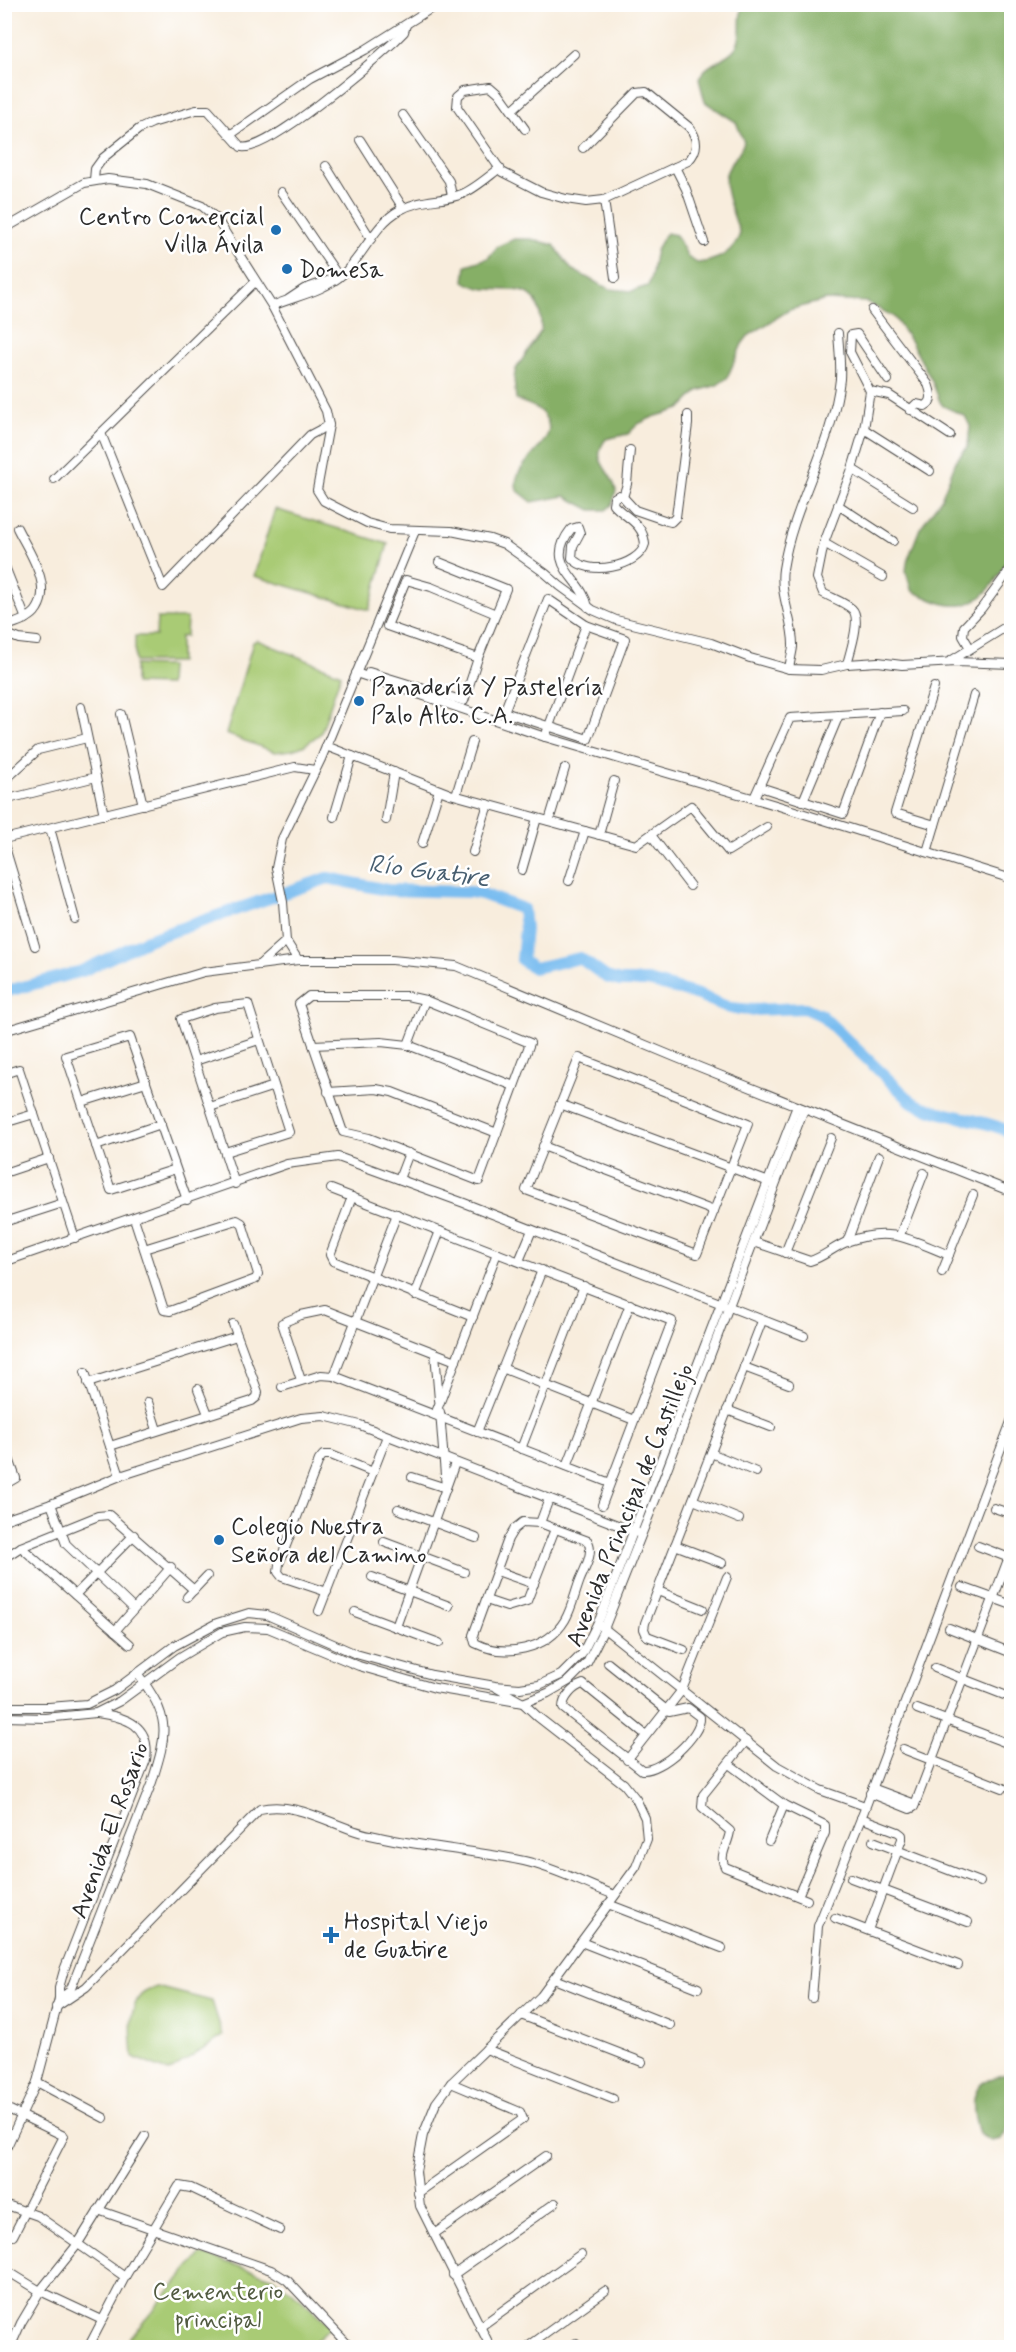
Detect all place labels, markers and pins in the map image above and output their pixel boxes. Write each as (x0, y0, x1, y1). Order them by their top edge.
place label: Centro Comercial Villa Ávila (79, 202, 264, 261)
marker: Centro Comercial Villa Ávila (269, 223, 283, 237)
place label: Domesa (299, 255, 384, 286)
marker: Domesa (280, 262, 294, 276)
place label: Panadería Y Pastelería Palo Alto. C.A. (371, 673, 604, 732)
marker: Panadería Y Pastelería Palo Alto. C.A. (352, 694, 366, 708)
place label: Colegio Nuestra Señora del Camino (231, 1512, 426, 1571)
marker: Colegio Nuestra Señora del Camino (212, 1533, 226, 1547)
place label: Hospital Viejo de Guatire (344, 1907, 488, 1966)
marker: Hospital Viejo de Guatire (322, 1926, 340, 1944)

